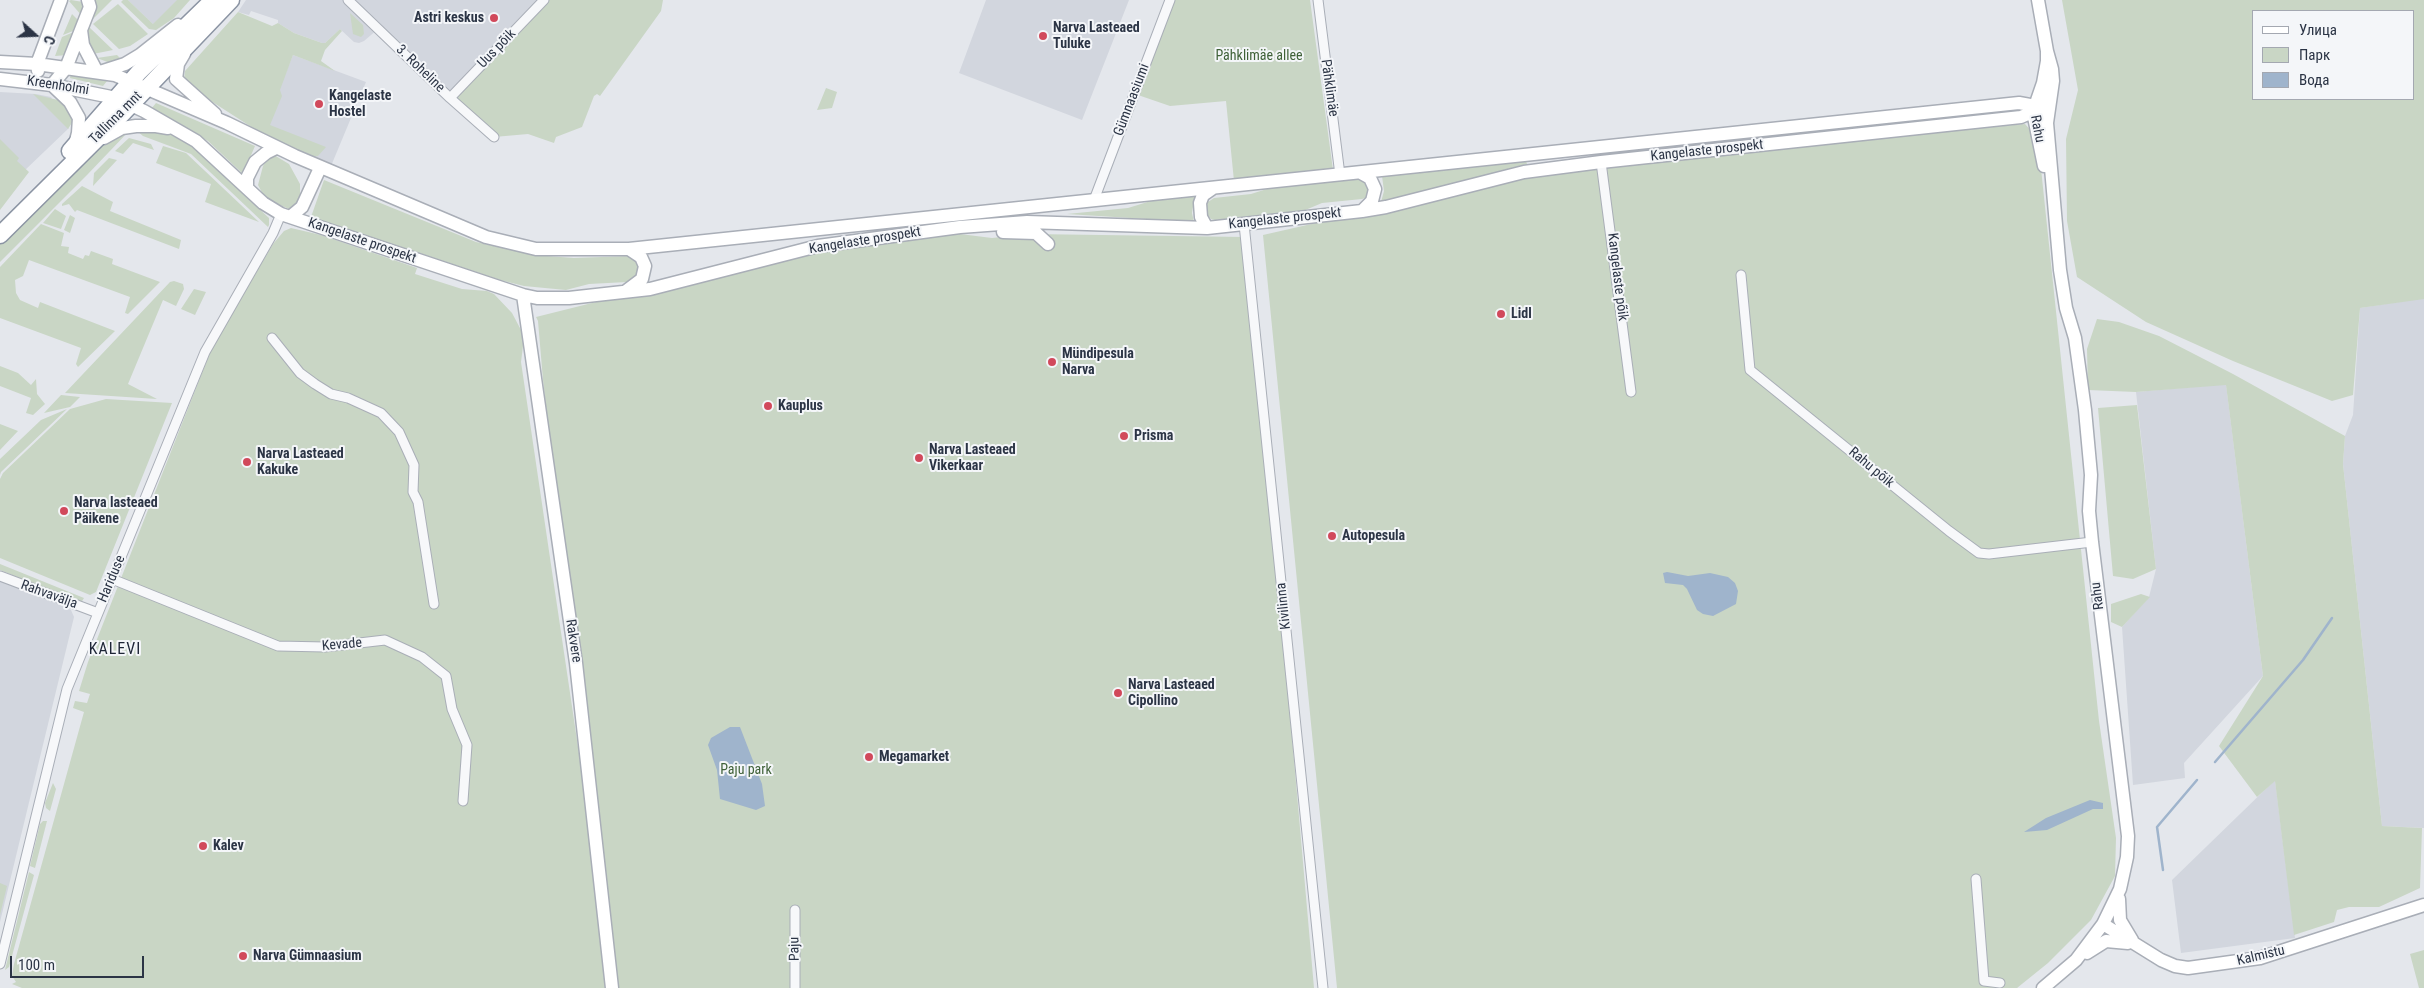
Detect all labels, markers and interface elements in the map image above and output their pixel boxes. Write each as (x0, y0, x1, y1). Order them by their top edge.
north arrow (10, 10, 60, 60)
place label: Astri keskus (414, 10, 484, 26)
legend (2252, 10, 2414, 100)
marker: Astri keskus (488, 12, 500, 24)
place label: Narva Lasteaed Tuluke (1053, 20, 1140, 52)
text: Улица (2299, 21, 2337, 39)
street label: Uus põik (474, 26, 520, 72)
marker: Narva Lasteaed Tuluke (1037, 30, 1049, 42)
text: С (40, 34, 58, 47)
street label: 3. Roheline (392, 42, 448, 96)
text: Парк (2299, 46, 2330, 64)
park label: Pähklimäe allee (1215, 48, 1303, 64)
street label: Pähklimäe (1317, 58, 1341, 118)
street label: Gümnaasiumi (1111, 62, 1153, 138)
text: Вода (2299, 71, 2329, 89)
street label: Kreenholmi (26, 73, 90, 99)
street label: Tallinna mnt (86, 88, 146, 148)
place label: Kangelaste Hostel (329, 88, 391, 120)
marker: Kangelaste Hostel (313, 98, 325, 110)
street label: Rahu (2026, 114, 2048, 144)
street label: Kangelaste prospekt (1650, 137, 1764, 165)
street label: Kangelaste prospekt (1228, 205, 1342, 233)
street label: Kangelaste prospekt (306, 215, 418, 267)
street label: Kangelaste prospekt (808, 224, 922, 258)
street label: Kangelaste põik (1603, 232, 1631, 322)
place label: Lidl (1511, 306, 1532, 322)
marker: Lidl (1495, 308, 1507, 320)
place label: Mündipesula Narva (1062, 346, 1134, 378)
marker: Mündipesula Narva (1046, 356, 1058, 368)
place label: Kauplus (778, 398, 823, 414)
marker: Kauplus (762, 400, 774, 412)
place label: Prisma (1134, 428, 1173, 444)
marker: Prisma (1118, 430, 1130, 442)
place label: Narva Lasteaed Vikerkaar (929, 442, 1016, 474)
street label: Rahu põik (1845, 444, 1897, 492)
place label: Narva Lasteaed Kakuke (257, 446, 344, 478)
marker: Narva Lasteaed Vikerkaar (913, 452, 925, 464)
marker: Narva Lasteaed Kakuke (241, 456, 253, 468)
place label: Narva lasteaed Päikene (74, 495, 158, 528)
marker: Narva lasteaed Päikene (58, 505, 70, 517)
place label: Autopesula (1342, 528, 1405, 544)
marker: Autopesula (1326, 530, 1338, 542)
street label: Hariduse (95, 553, 129, 605)
street label: Rahvavälja (18, 577, 80, 613)
street label: Rahu (2088, 581, 2108, 611)
street label: Kivilinna (1273, 582, 1295, 630)
street label: Rakvere (561, 618, 585, 664)
street label: Kevade (321, 635, 363, 655)
district label: KALEVI (88, 640, 142, 660)
place label: Narva Lasteaed Cipollino (1128, 677, 1215, 710)
marker: Narva Lasteaed Cipollino (1112, 687, 1124, 699)
place label: Megamarket (879, 749, 949, 765)
marker: Megamarket (863, 751, 875, 763)
park label: Paju park (720, 762, 772, 778)
place label: Kalev (213, 838, 244, 854)
marker: Kalev (197, 840, 209, 852)
street label: Paju (786, 937, 804, 961)
street label: Kalmistu (2235, 942, 2287, 970)
scale bar (12, 946, 146, 978)
place label: Narva Gümnaasium (253, 948, 362, 964)
marker: Narva Gümnaasium (237, 950, 249, 962)
text: 100 m (18, 956, 55, 974)

